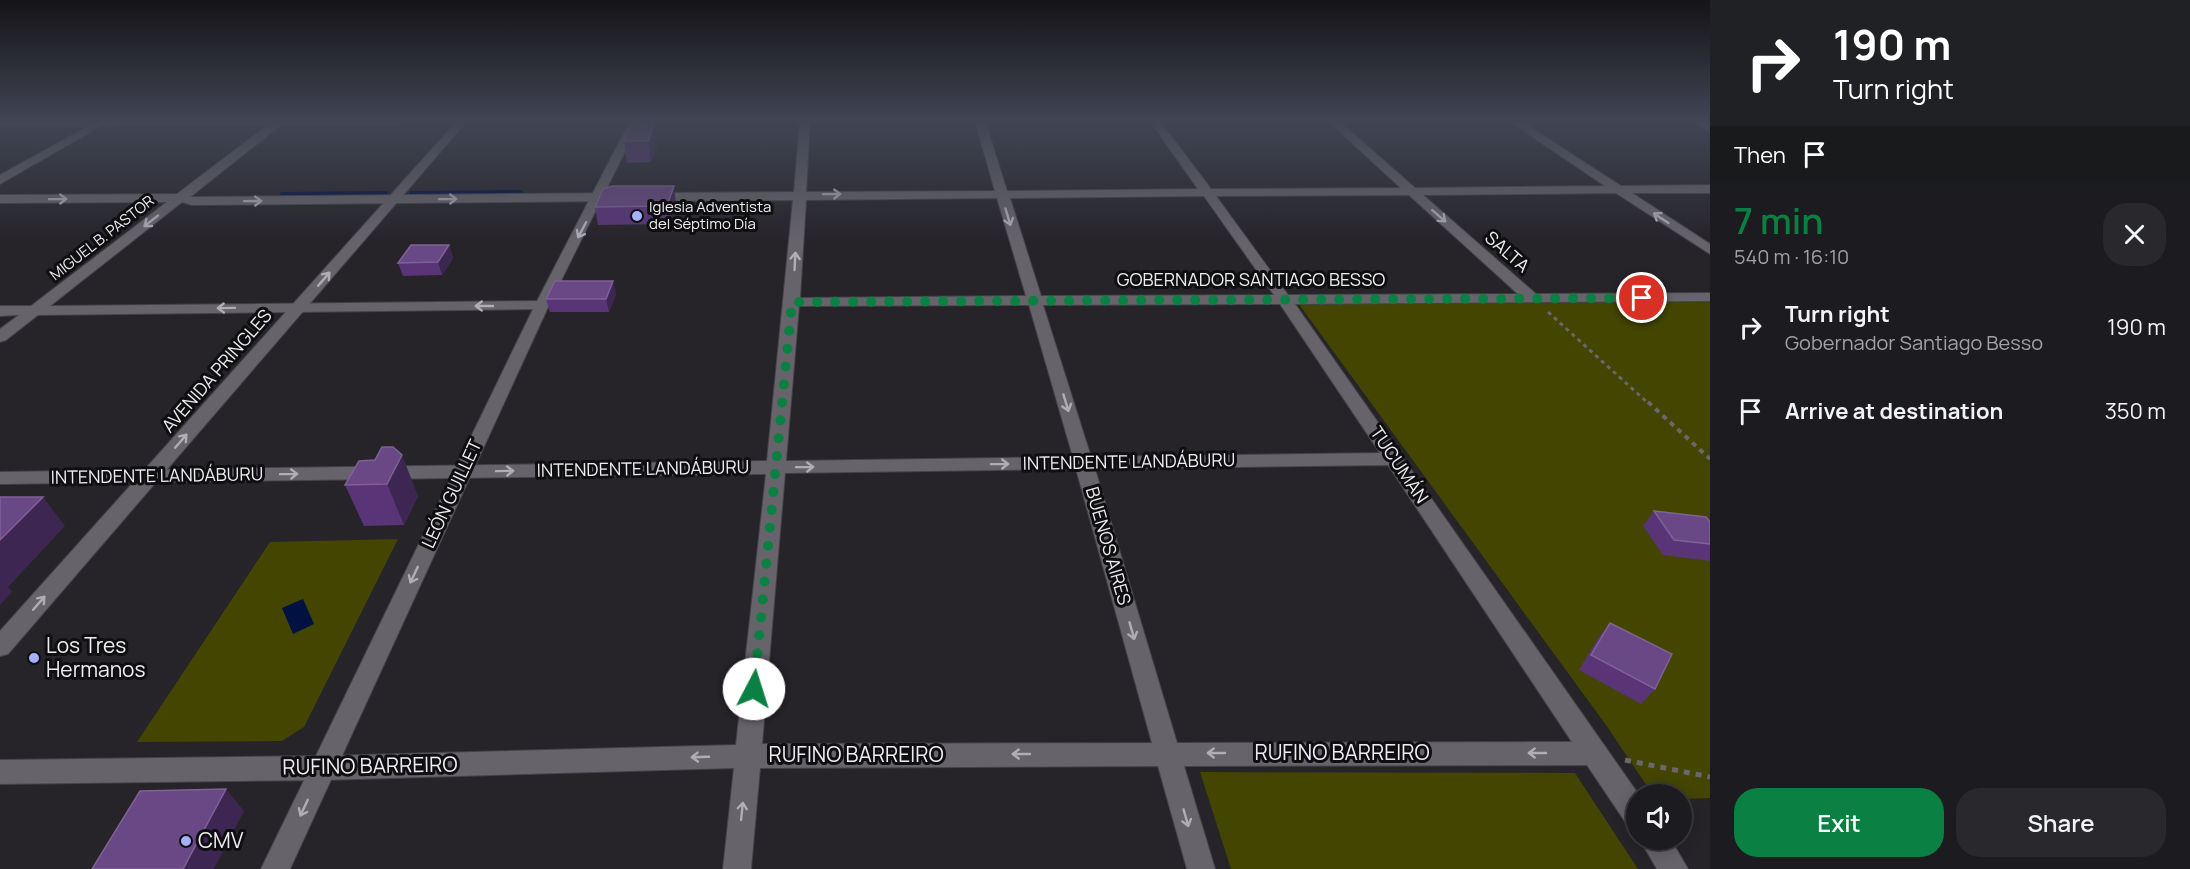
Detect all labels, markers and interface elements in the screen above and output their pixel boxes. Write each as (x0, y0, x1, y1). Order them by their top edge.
text: 190 m (1833, 15, 1951, 73)
icon: right (1734, 24, 1812, 102)
text: Turn right (1833, 70, 1954, 107)
icon: arrive (1798, 138, 1831, 171)
text: Then (1734, 140, 1786, 170)
one-way arrow (821, 189, 841, 200)
street label: MIGUEL B. PASTOR (45, 190, 158, 285)
one-way arrow (48, 193, 68, 205)
one-way arrow (437, 193, 457, 205)
one-way arrow (242, 195, 262, 207)
place label: Iglesia Adventista del Séptimo Día (649, 196, 771, 234)
text: 7 min (1734, 196, 1823, 245)
button: close (2103, 203, 2166, 266)
one-way arrow (1003, 207, 1014, 226)
marker: Iglesia Adventista del Séptimo Día (630, 209, 644, 223)
one-way arrow (1431, 209, 1446, 223)
one-way arrow (1653, 211, 1670, 223)
one-way arrow (143, 215, 159, 227)
one-way arrow (576, 221, 588, 238)
street label: SALTA (1480, 225, 1535, 278)
text: 540 m · 16:10 (1734, 243, 1849, 270)
one-way arrow (789, 252, 800, 272)
street label: GOBERNADOR SANTIAGO BESSO (1117, 267, 1385, 291)
one-way arrow (317, 271, 331, 286)
pin (1616, 272, 1667, 323)
icon: arrive (1625, 281, 1658, 314)
text: Turn right (1785, 299, 1890, 329)
one-way arrow (474, 300, 494, 312)
one-way arrow (216, 303, 236, 314)
street label: AVENIDA PRINGLES (156, 304, 276, 437)
icon: right (1734, 311, 1767, 344)
text: 190 m (2107, 312, 2166, 342)
text: Gobernador Santiago Besso (1785, 329, 2043, 356)
one-way arrow (1061, 393, 1072, 412)
icon: arrive (1734, 395, 1767, 428)
text: Arrive at destination (1785, 396, 2003, 426)
text: 350 m (2105, 396, 2166, 426)
street label: TUCUMÁN (1365, 421, 1434, 508)
one-way arrow (174, 433, 188, 448)
street label: LEÓN GUILLET (416, 435, 487, 552)
street label: INTENDENTE LANDÁBURU (1022, 447, 1236, 475)
street label: INTENDENTE LANDÁBURU (536, 454, 750, 482)
one-way arrow (990, 458, 1010, 470)
street label: INTENDENTE LANDÁBURU (50, 461, 264, 489)
one-way arrow (795, 461, 815, 472)
one-way arrow (495, 465, 515, 477)
one-way arrow (279, 468, 299, 480)
street label: BUENOS AIRES (1081, 484, 1137, 608)
one-way arrow (407, 566, 419, 584)
one-way arrow (32, 595, 45, 611)
one-way arrow (1127, 621, 1139, 640)
place label: Los Tres Hermanos (46, 631, 145, 683)
marker: Los Tres Hermanos (27, 651, 41, 665)
position arrow (722, 657, 786, 721)
street label: RUFINO BARREIRO (1254, 738, 1430, 766)
street label: RUFINO BARREIRO (768, 740, 944, 768)
one-way arrow (1206, 747, 1226, 759)
one-way arrow (1527, 747, 1547, 759)
one-way arrow (1011, 748, 1031, 760)
street label: RUFINO BARREIRO (282, 749, 458, 781)
one-way arrow (690, 752, 710, 763)
map controls (1626, 784, 1692, 850)
button: sound (1626, 784, 1692, 850)
button: Exit (1734, 788, 1944, 857)
button: Share (1956, 788, 2166, 857)
one-way arrow (297, 799, 309, 817)
one-way arrow (737, 801, 748, 821)
one-way arrow (1181, 808, 1192, 827)
place label: CMV (198, 826, 244, 854)
marker: CMV (179, 834, 193, 848)

